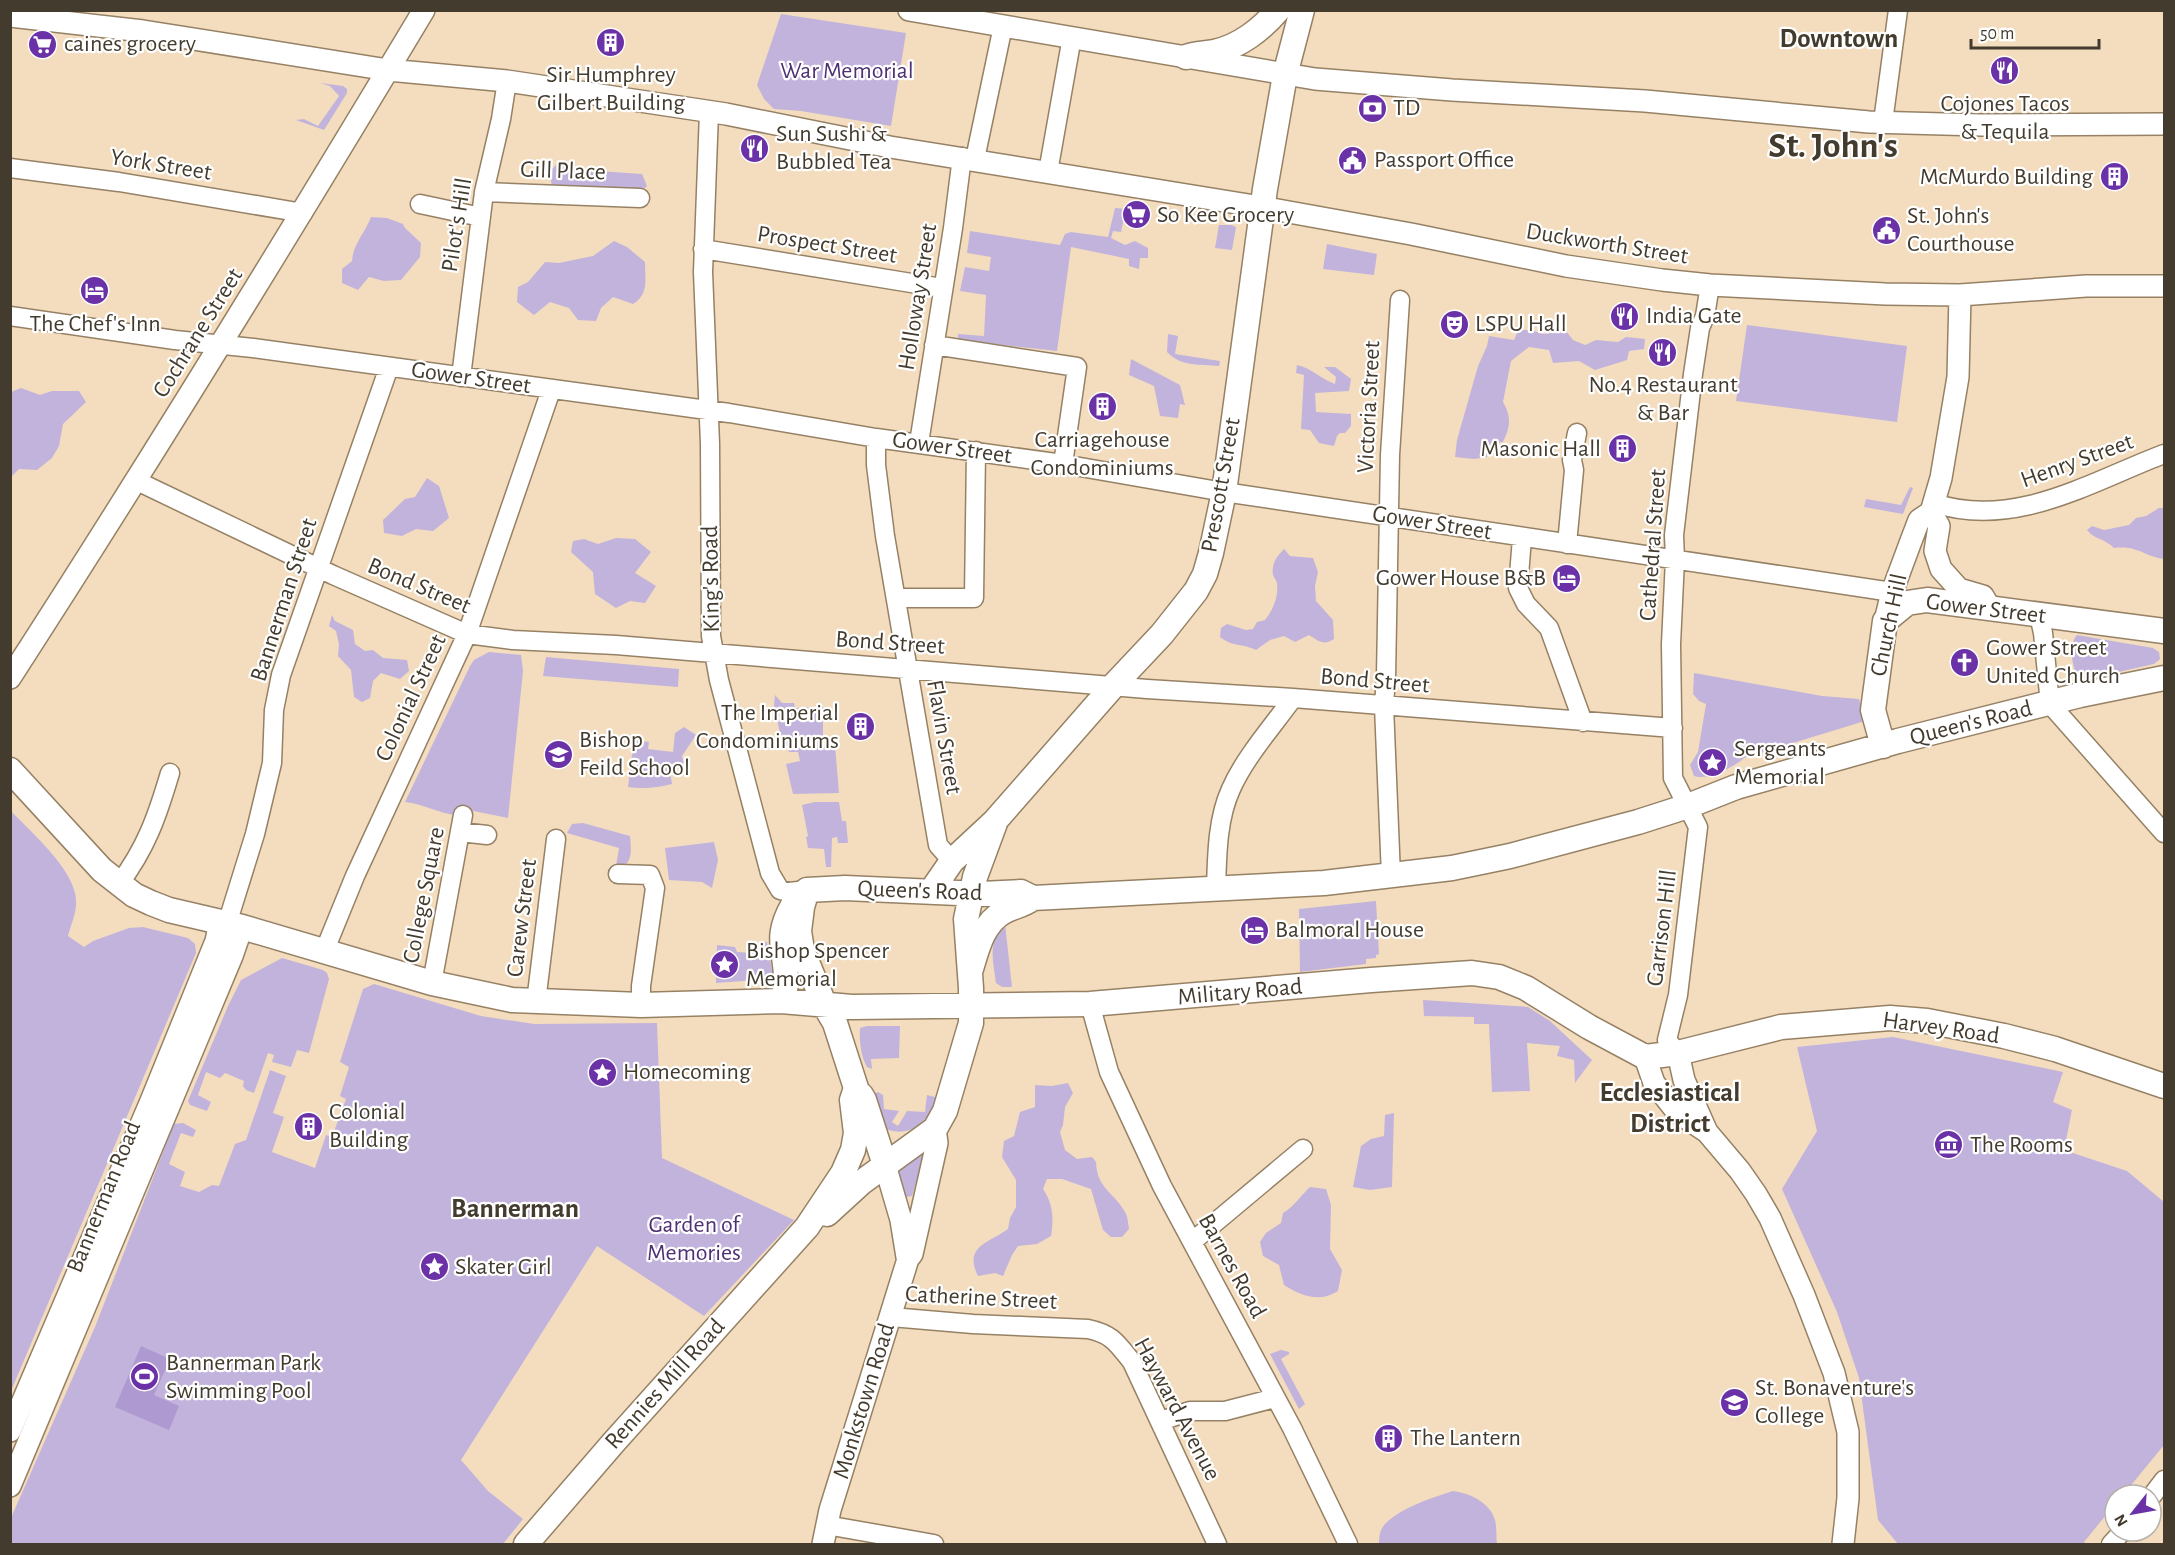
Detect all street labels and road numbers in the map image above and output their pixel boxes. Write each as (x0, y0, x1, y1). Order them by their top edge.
street label: York Street (109, 145, 214, 185)
street label: Gill Place (520, 158, 606, 184)
street label: Pilot's Hill (438, 176, 476, 274)
street label: Duckworth Street (1524, 219, 1690, 269)
street label: Prospect Street (755, 222, 899, 268)
street label: Holloway Street (895, 222, 942, 372)
street label: Cochrane Street (149, 264, 247, 402)
street label: Victoria Street (1354, 340, 1384, 474)
street label: Gower Street (410, 358, 533, 398)
street label: Prescott Street (1197, 415, 1245, 554)
street label: Gower Street (891, 428, 1014, 468)
street label: Henry Street (2018, 429, 2137, 492)
street label: Cathedral Street (1636, 468, 1670, 622)
street label: Gower Street (1371, 502, 1494, 544)
street label: Bannerman Street (246, 515, 322, 685)
street label: King's Road (698, 525, 724, 633)
street label: Bond Street (364, 554, 474, 619)
street label: Church Hill (1866, 571, 1912, 679)
street label: Gower Street (1925, 590, 2048, 628)
street label: Bond Street (835, 627, 946, 659)
street label: Colonial Street (371, 631, 451, 765)
street label: Bond Street (1319, 664, 1431, 698)
street label: Flavin Street (922, 678, 966, 796)
street label: Queen's Road (1907, 696, 2035, 750)
street label: College Square (399, 825, 449, 965)
street label: Carew Street (503, 857, 541, 978)
street label: Garrison Hill (1643, 868, 1681, 988)
street label: Queen's Road (857, 877, 983, 905)
street label: Military Road (1177, 975, 1303, 1009)
street label: Harvey Road (1881, 1008, 2001, 1048)
street label: Bannerman Road (63, 1118, 145, 1276)
street label: Barnes Road (1194, 1210, 1270, 1322)
street label: Catherine Street (904, 1282, 1058, 1314)
street label: Rennies Mill Road (601, 1314, 729, 1454)
street label: Monkstown Road (829, 1320, 899, 1482)
street label: Hayward Avenue (1129, 1334, 1225, 1484)

